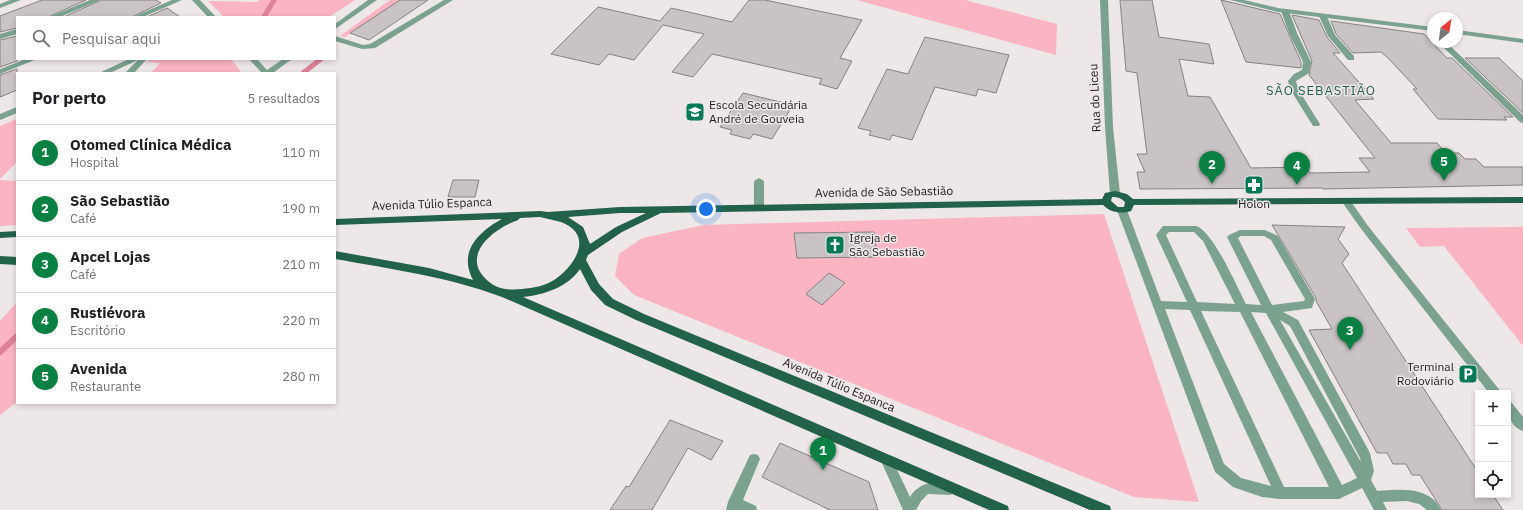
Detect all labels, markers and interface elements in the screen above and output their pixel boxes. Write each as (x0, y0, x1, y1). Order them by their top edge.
north arrow (1427, 12, 1463, 48)
search box (16, 16, 336, 60)
icon: search (30, 27, 52, 49)
text: Pesquisar aqui (62, 29, 161, 48)
street label: Rua do Liceu (1085, 63, 1104, 133)
district label: SÃO SEBASTIÃO (1266, 82, 1376, 99)
text: Por perto (32, 87, 106, 109)
text: 5 resultados (247, 90, 320, 107)
place label: Escola Secundária André de Gouveia (709, 97, 808, 126)
school or university icon: Escola Secundária André de Gouveia (684, 101, 706, 123)
text: Otomed Clínica Médica (70, 135, 231, 154)
text: 1 (41, 144, 49, 161)
text: 110 m (282, 144, 320, 161)
pin: 5 (1431, 148, 1457, 181)
pin: 2 (1199, 151, 1225, 184)
pin: 4 (1284, 152, 1310, 185)
text: Hospital (70, 154, 119, 171)
pharmacy icon: Holon (1243, 174, 1265, 196)
street label: Avenida de São Sebastião (815, 183, 953, 200)
text: São Sebastião (70, 191, 170, 210)
street label: Avenida Túlio Espanca (372, 194, 493, 213)
place label: Holon (1238, 196, 1270, 211)
your location (696, 199, 716, 219)
text: 2 (41, 200, 49, 217)
text: 190 m (282, 200, 320, 217)
text: Café (70, 210, 96, 227)
place label: Igreja de São Sebastião (849, 230, 925, 259)
church icon: Igreja de São Sebastião (824, 234, 846, 256)
text: Apcel Lojas (70, 247, 150, 266)
text: 3 (41, 256, 49, 273)
text: 210 m (282, 256, 320, 273)
text: Café (70, 266, 96, 283)
text: Rustiévora (70, 303, 146, 322)
text: 4 (41, 312, 49, 329)
text: 220 m (282, 312, 320, 329)
pin: 3 (1337, 317, 1363, 350)
text: Escritório (70, 322, 126, 339)
street label: Avenida Túlio Espanca (781, 354, 898, 415)
text: Avenida (70, 359, 127, 378)
place label: Terminal Rodoviário (1397, 359, 1454, 388)
parking icon: Terminal Rodoviário (1457, 363, 1479, 385)
text: 5 (41, 368, 49, 385)
text: 280 m (282, 368, 320, 385)
text: Restaurante (70, 378, 141, 395)
map controls (1475, 390, 1511, 498)
button: + (1475, 390, 1511, 426)
button: − (1475, 426, 1511, 462)
pin: 1 (810, 437, 836, 470)
button: locate (1475, 462, 1511, 498)

